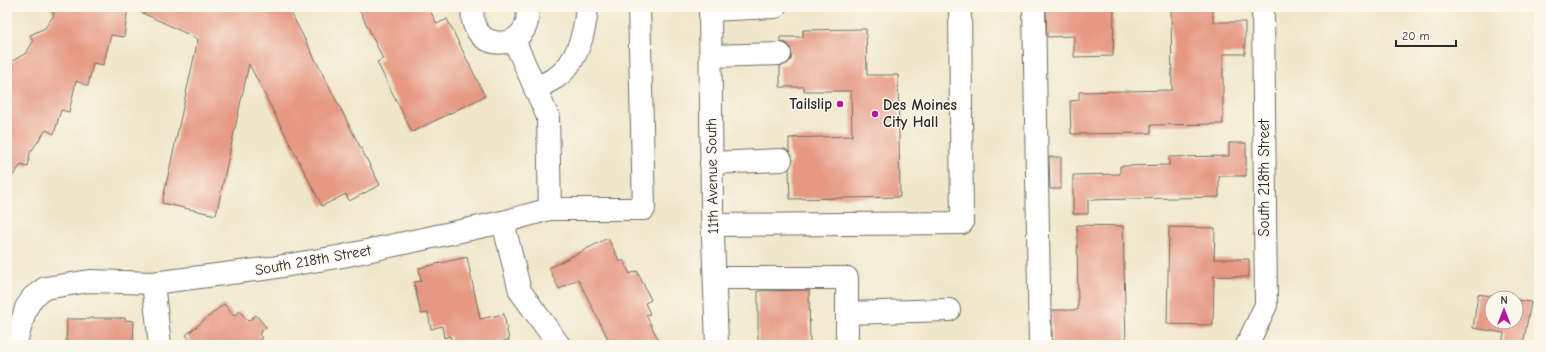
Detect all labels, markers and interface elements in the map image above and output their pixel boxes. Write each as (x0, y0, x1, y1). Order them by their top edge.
scale bar (1396, 22, 1456, 48)
text: 20 m (1402, 29, 1430, 43)
place label: Tailslip (789, 95, 832, 113)
place label: Des Moines City Hall (883, 96, 957, 131)
marker: Tailslip (835, 99, 845, 109)
marker: Des Moines City Hall (870, 109, 880, 119)
street label: 11th Avenue South (702, 118, 722, 234)
street label: South 218th Street (1255, 118, 1273, 237)
street label: South 218th Street (254, 241, 373, 279)
north arrow (1484, 290, 1524, 330)
text: N (1500, 294, 1508, 307)

